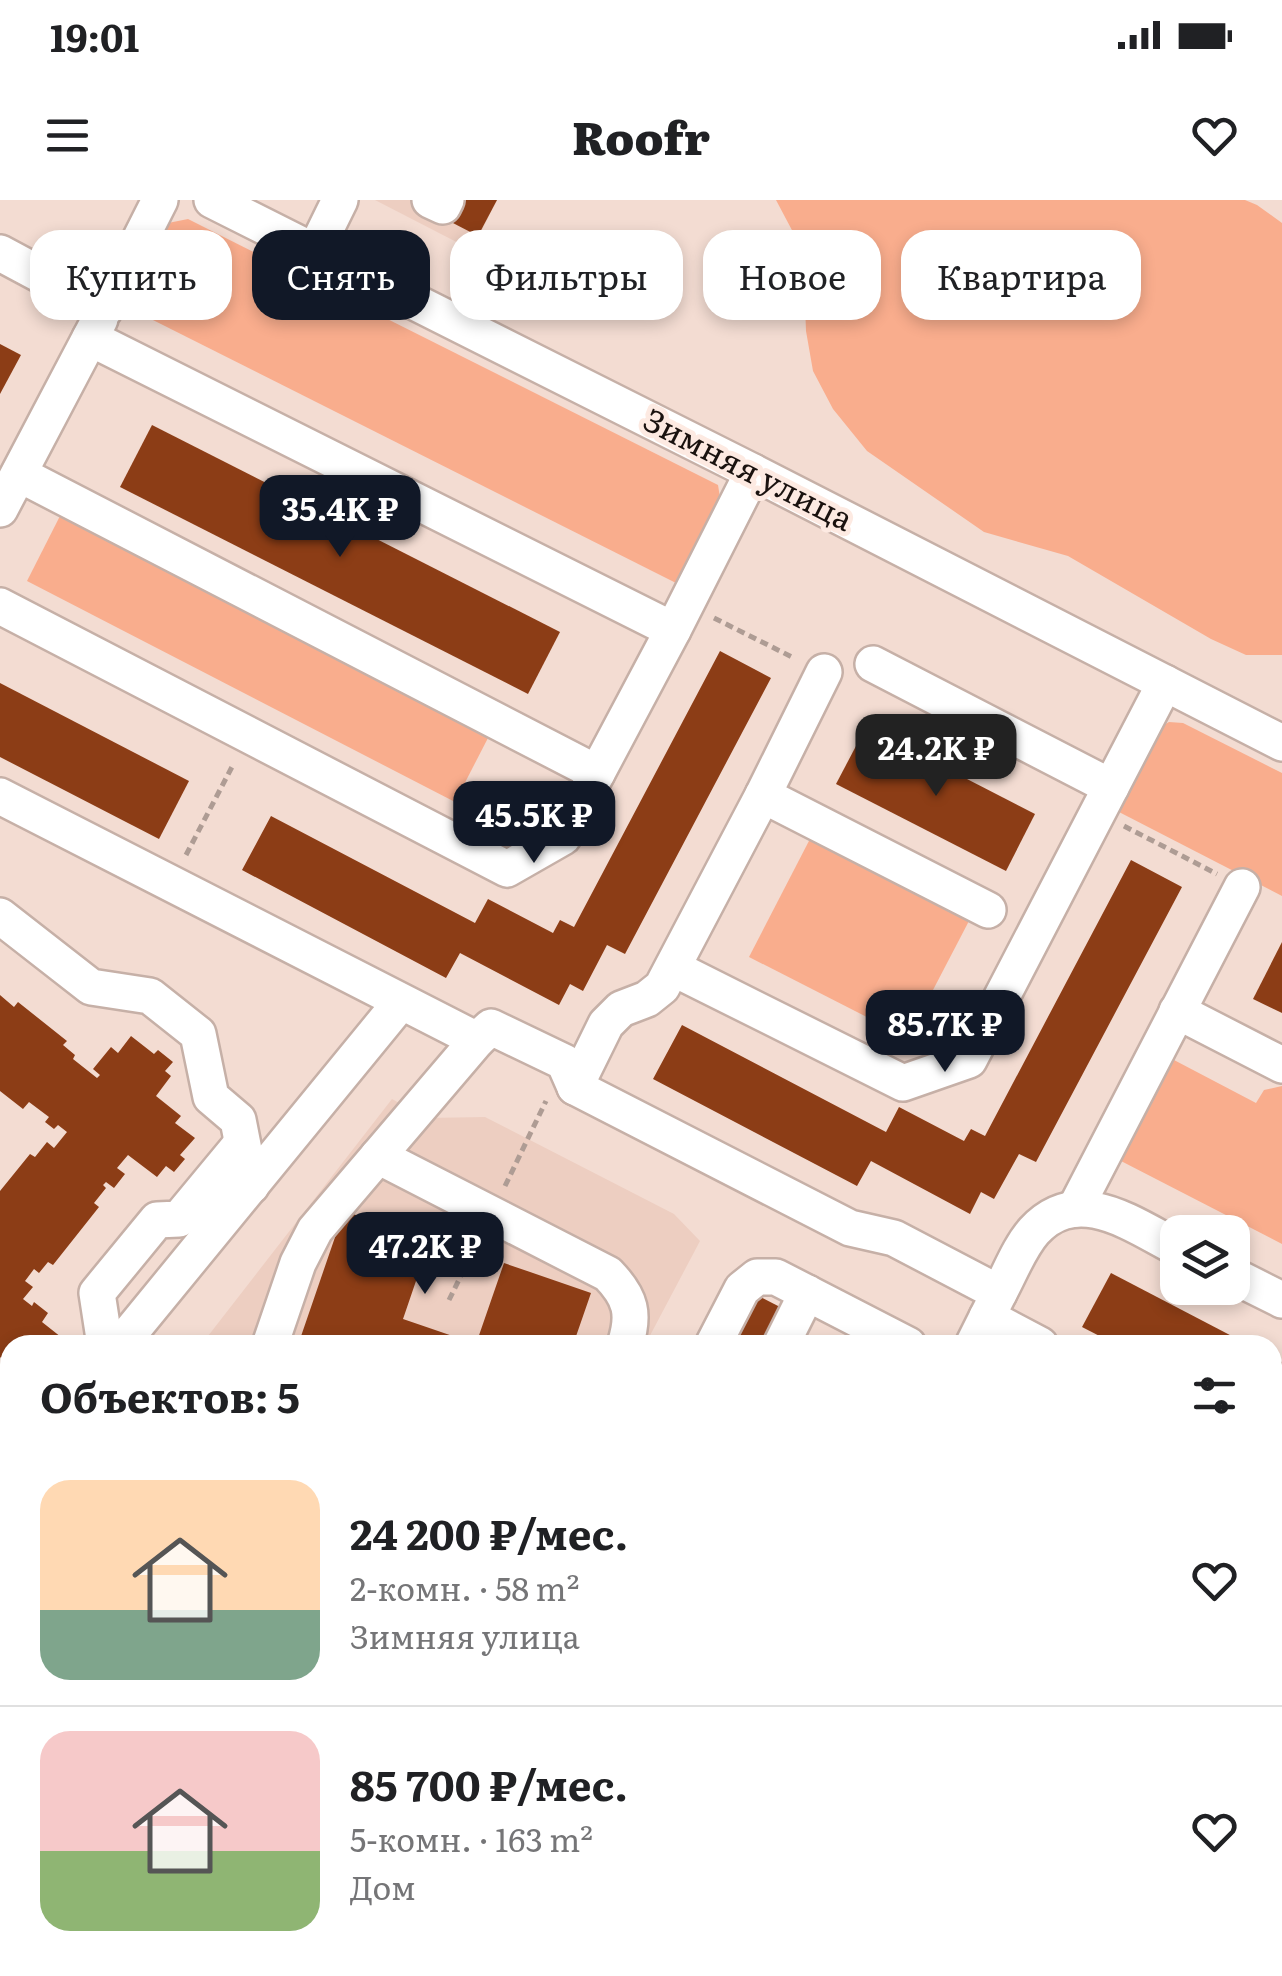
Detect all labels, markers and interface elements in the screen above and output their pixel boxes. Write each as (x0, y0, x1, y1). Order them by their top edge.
text: 19:01 (50, 7, 139, 64)
text: Roofr (572, 102, 710, 169)
icon: menu (40, 108, 95, 163)
icon: heart (1187, 108, 1242, 163)
chip: Купить (30, 230, 232, 320)
chip: Снять (252, 230, 430, 320)
chip: Фильтры (450, 230, 683, 320)
chip: Новое (703, 230, 881, 320)
chip: Квартира (901, 230, 1141, 320)
street label: Зимняя улица (636, 394, 863, 541)
pin: 35.4K ₽ (248, 475, 432, 560)
text: 35.4K ₽ (282, 483, 398, 531)
pin: 24.2K ₽ (844, 714, 1028, 799)
text: 24.2K ₽ (877, 722, 995, 770)
pin: 45.5K ₽ (442, 781, 626, 866)
text: 45.5K ₽ (475, 789, 593, 837)
pin: 85.7K ₽ (853, 990, 1037, 1075)
text: 85.7K ₽ (888, 998, 1002, 1046)
pin: 47.2K ₽ (333, 1212, 517, 1297)
map controls (1160, 1215, 1250, 1305)
button: layers (1160, 1215, 1250, 1305)
text: 47.2K ₽ (369, 1220, 481, 1268)
text: Объектов: 5 (40, 1364, 300, 1426)
icon: filters (1187, 1368, 1242, 1423)
text: 24 200 ₽/мес. (350, 1501, 628, 1563)
icon: home (120, 1520, 240, 1640)
icon: heart (1187, 1553, 1242, 1608)
text: 2-комн. · 58 m² (350, 1563, 579, 1611)
text: Зимняя улица (350, 1611, 580, 1659)
text: 85 700 ₽/мес. (350, 1752, 628, 1814)
icon: home (120, 1771, 240, 1891)
icon: heart (1187, 1804, 1242, 1859)
text: 5-комн. · 163 m² (350, 1814, 593, 1862)
text: Дом (350, 1862, 416, 1910)

